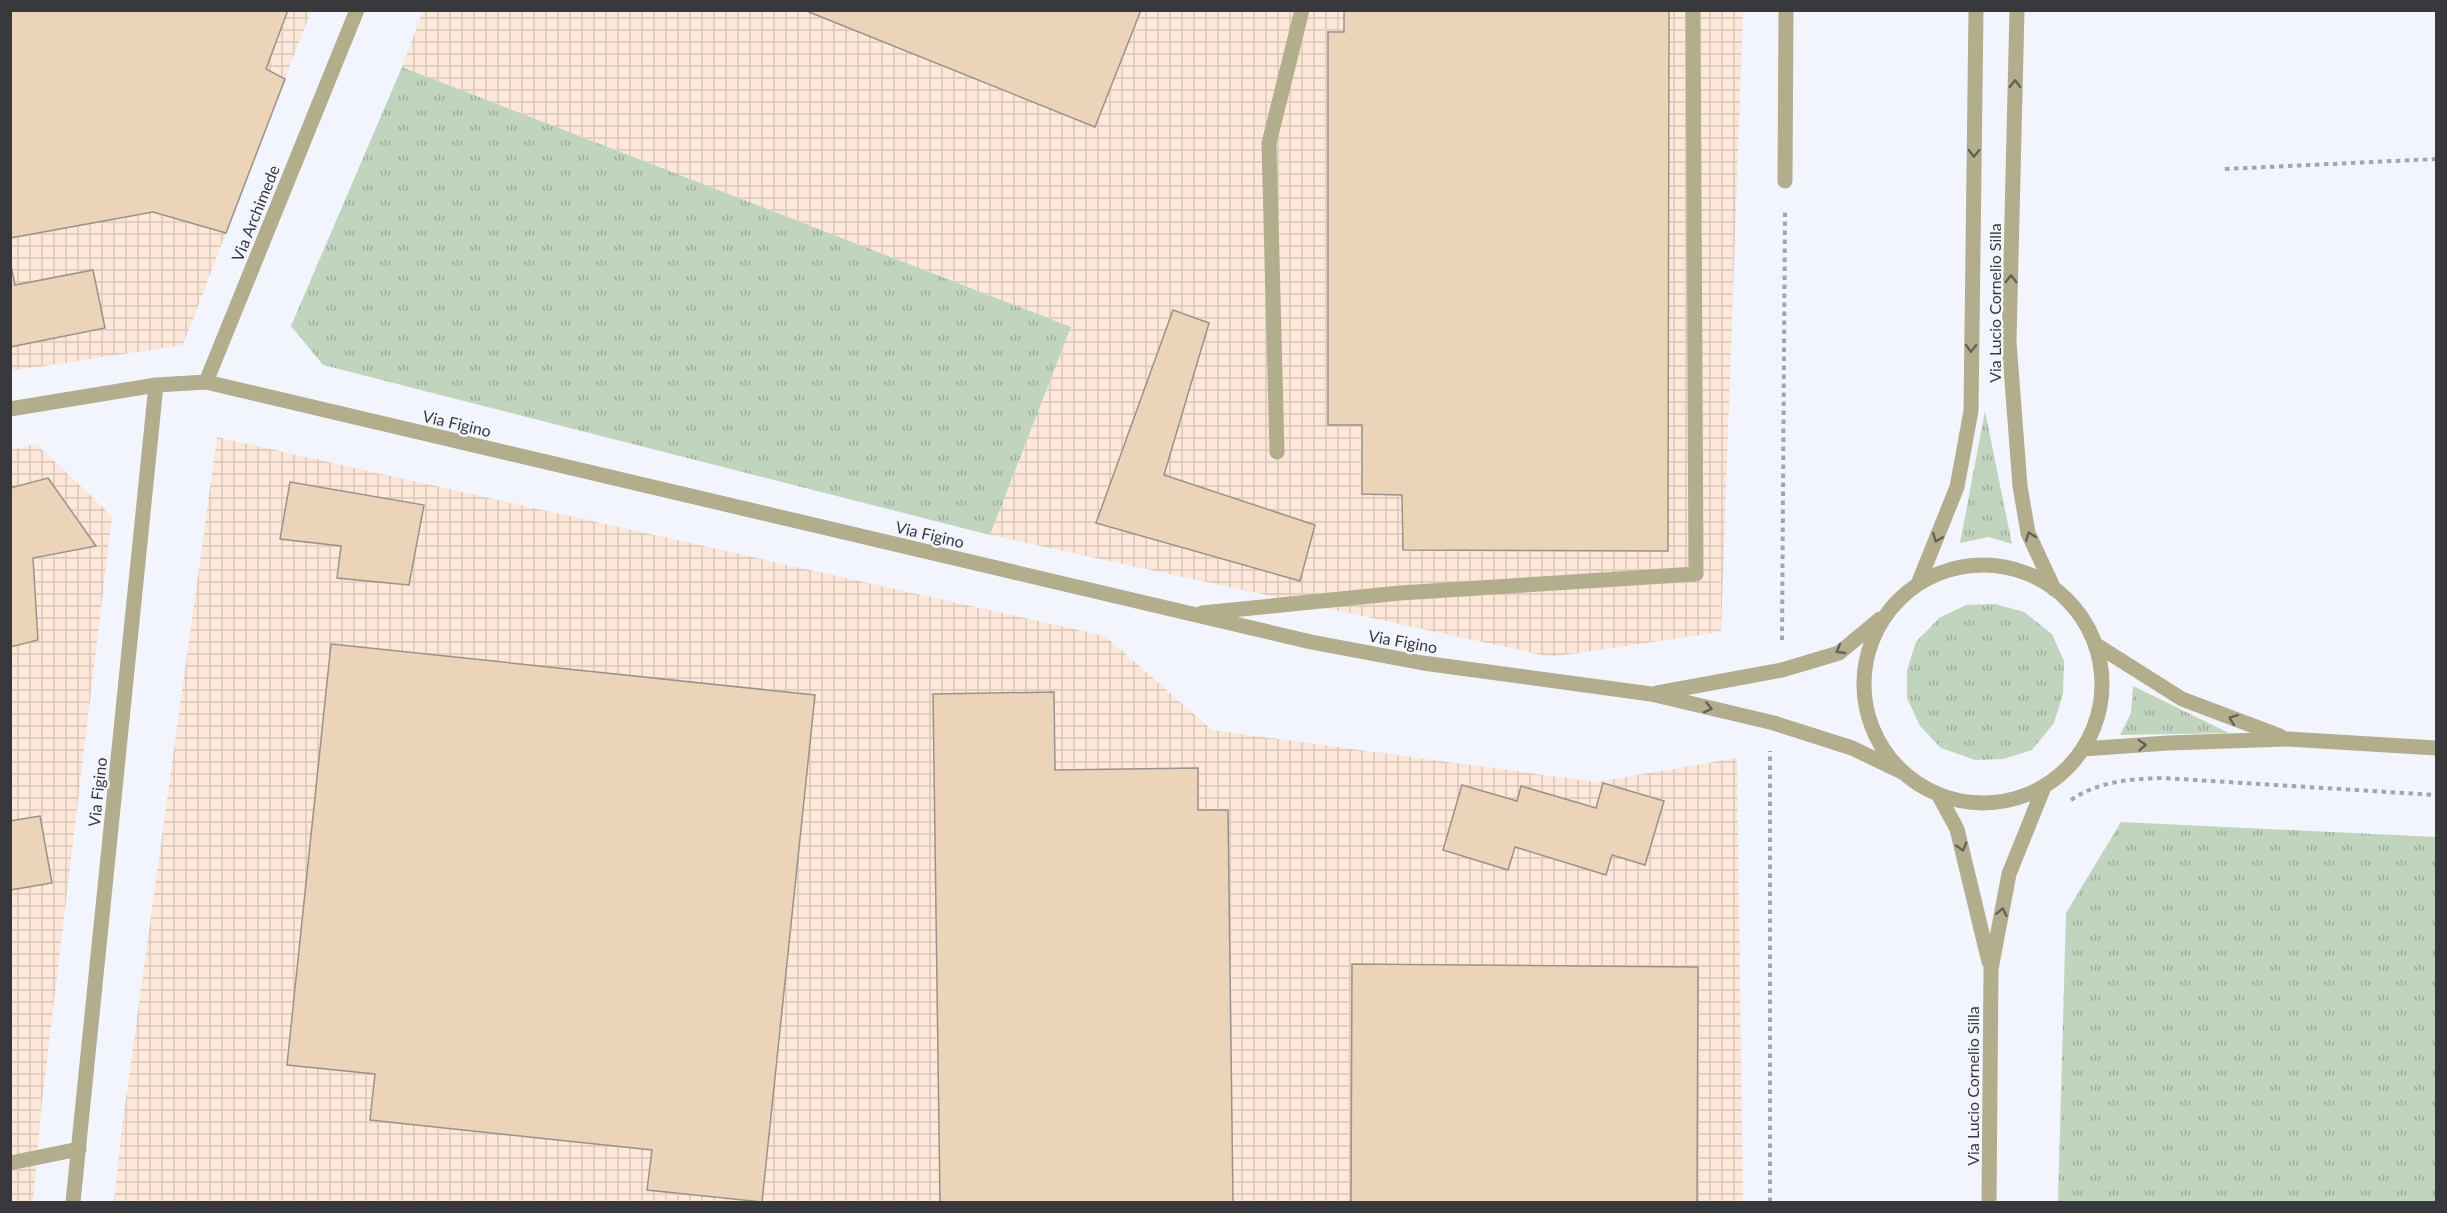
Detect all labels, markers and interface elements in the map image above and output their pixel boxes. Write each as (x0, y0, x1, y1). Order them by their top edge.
one-way arrow (2009, 80, 2021, 89)
one-way arrow (1968, 148, 1980, 157)
street label: Via Archimede (227, 162, 283, 264)
street label: Via Lucio Cornelio Silla (1985, 223, 2004, 383)
one-way arrow (2004, 275, 2017, 284)
one-way arrow (1965, 343, 1978, 352)
street label: Via Figino (421, 406, 493, 440)
street label: Via Figino (894, 517, 966, 551)
one-way arrow (2025, 531, 2038, 541)
one-way arrow (1932, 532, 1944, 543)
street label: Via Figino (1367, 626, 1439, 656)
one-way arrow (1836, 643, 1846, 654)
one-way arrow (1702, 700, 1712, 713)
one-way arrow (2229, 713, 2239, 726)
one-way arrow (2137, 738, 2146, 751)
street label: Via Figino (84, 756, 110, 828)
one-way arrow (1954, 842, 1967, 852)
one-way arrow (1995, 907, 2008, 917)
street label: Via Lucio Cornelio Silla (1963, 1006, 1982, 1166)

